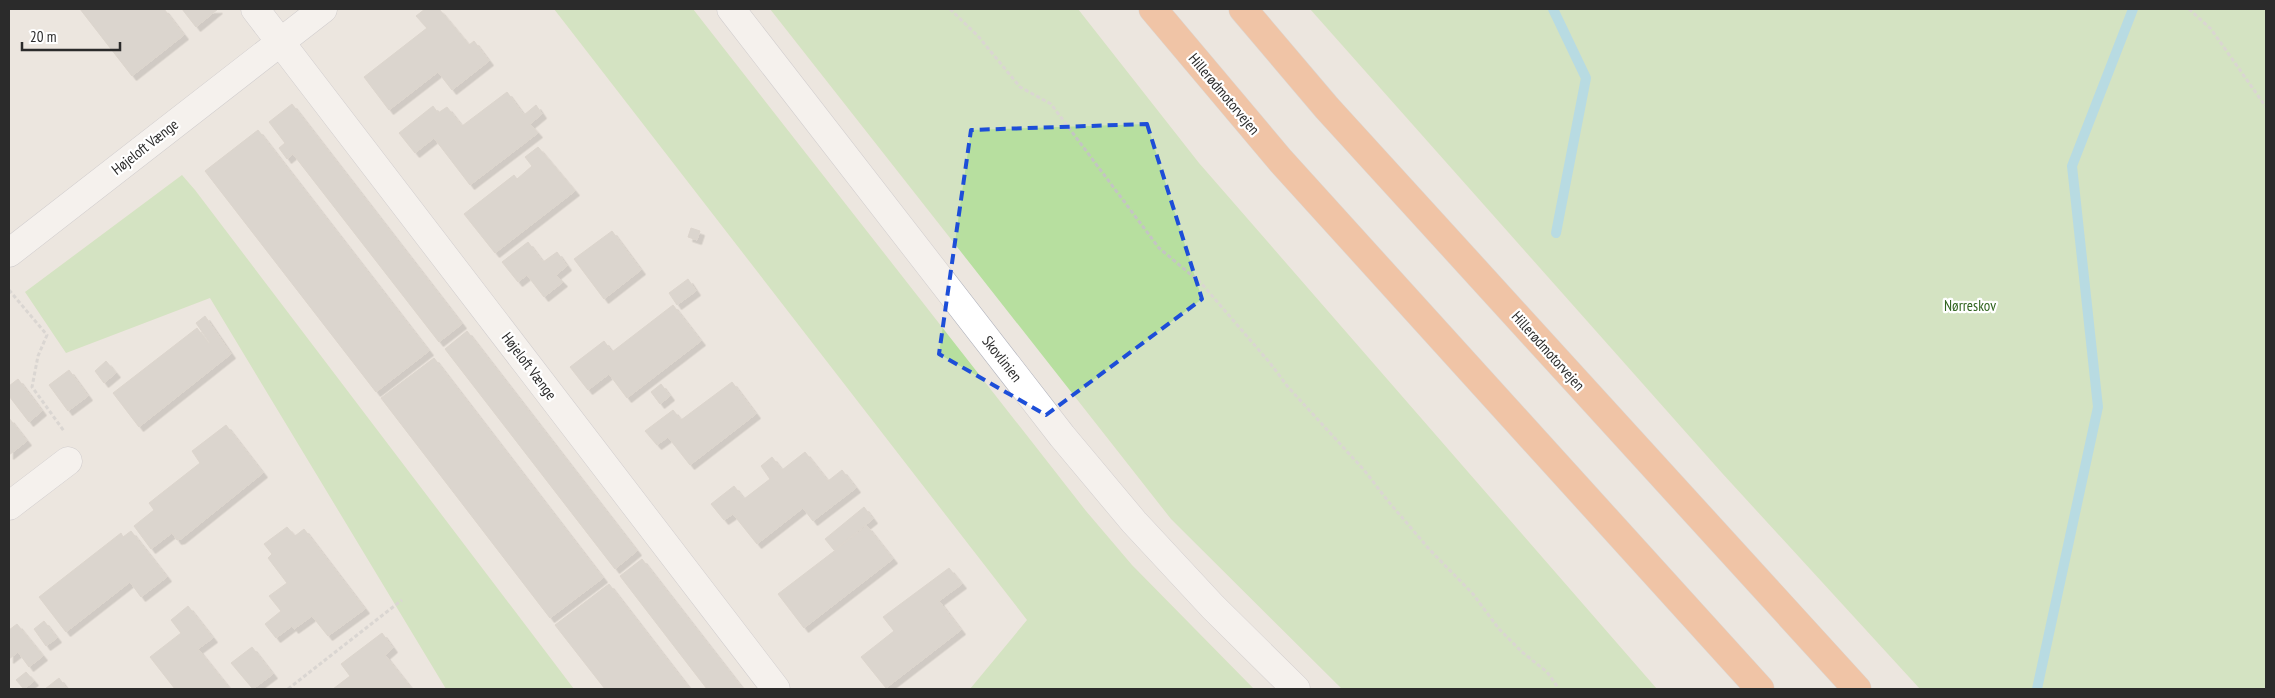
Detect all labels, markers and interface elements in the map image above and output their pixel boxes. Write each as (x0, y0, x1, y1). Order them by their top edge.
scale bar (22, 20, 120, 52)
text: 20 m (30, 27, 56, 46)
street label: Hillerødmotorvejen (1185, 49, 1264, 138)
street label: Højeloft Vænge (107, 115, 182, 179)
park label: Nørreskov (1944, 296, 1996, 315)
street label: Hillerødmotorvejen (1508, 307, 1589, 394)
street label: Højeloft Vænge (498, 328, 561, 403)
street label: Skovlinien (978, 332, 1026, 386)

